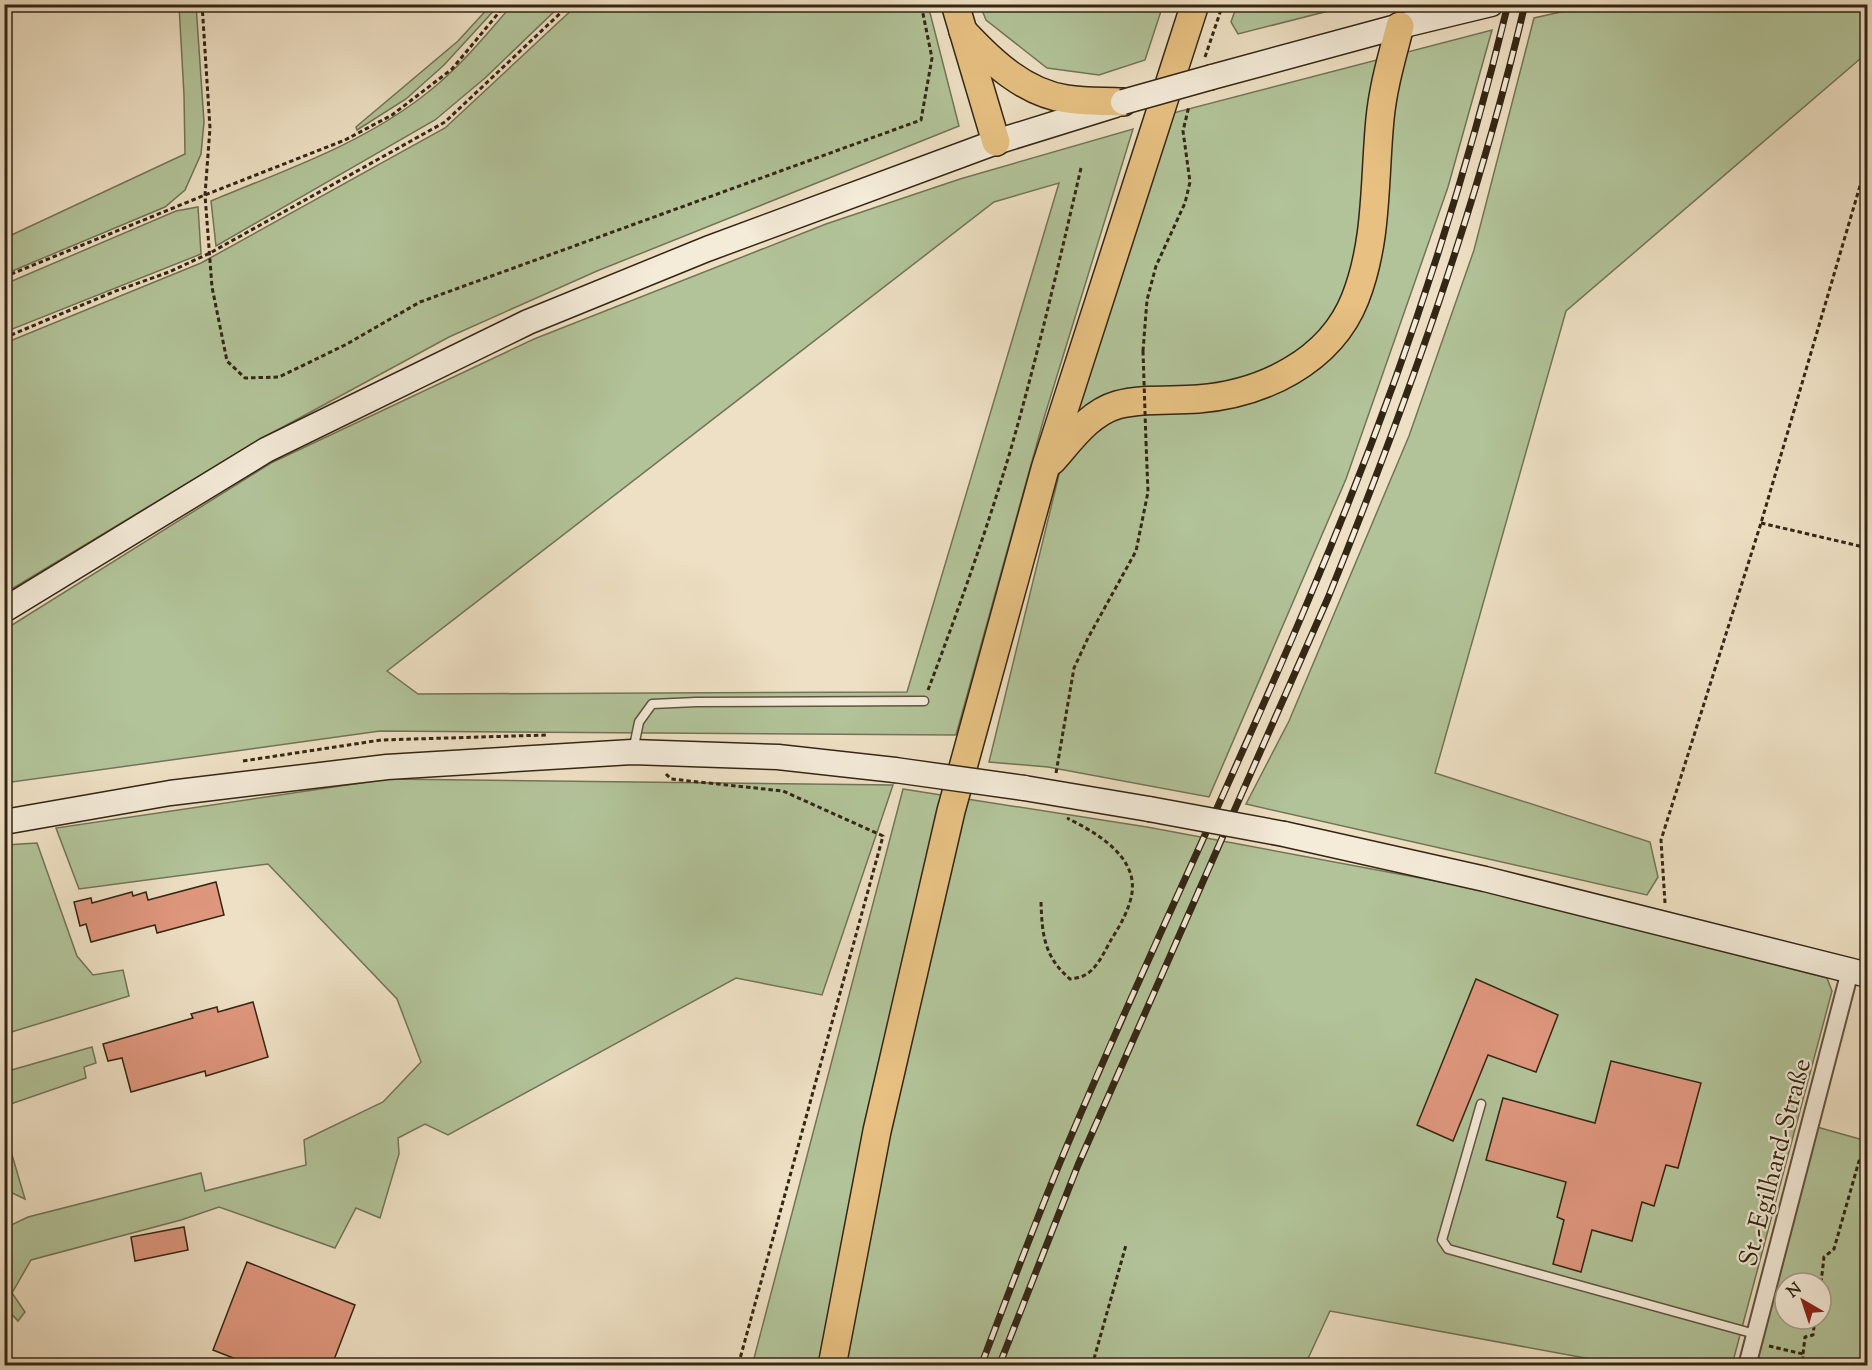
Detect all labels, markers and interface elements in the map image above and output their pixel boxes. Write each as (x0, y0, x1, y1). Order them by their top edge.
street label: St.-Egilhard-Straße (1731, 1055, 1822, 1271)
north arrow (1773, 1271, 1833, 1331)
text: N (1783, 1278, 1808, 1304)

